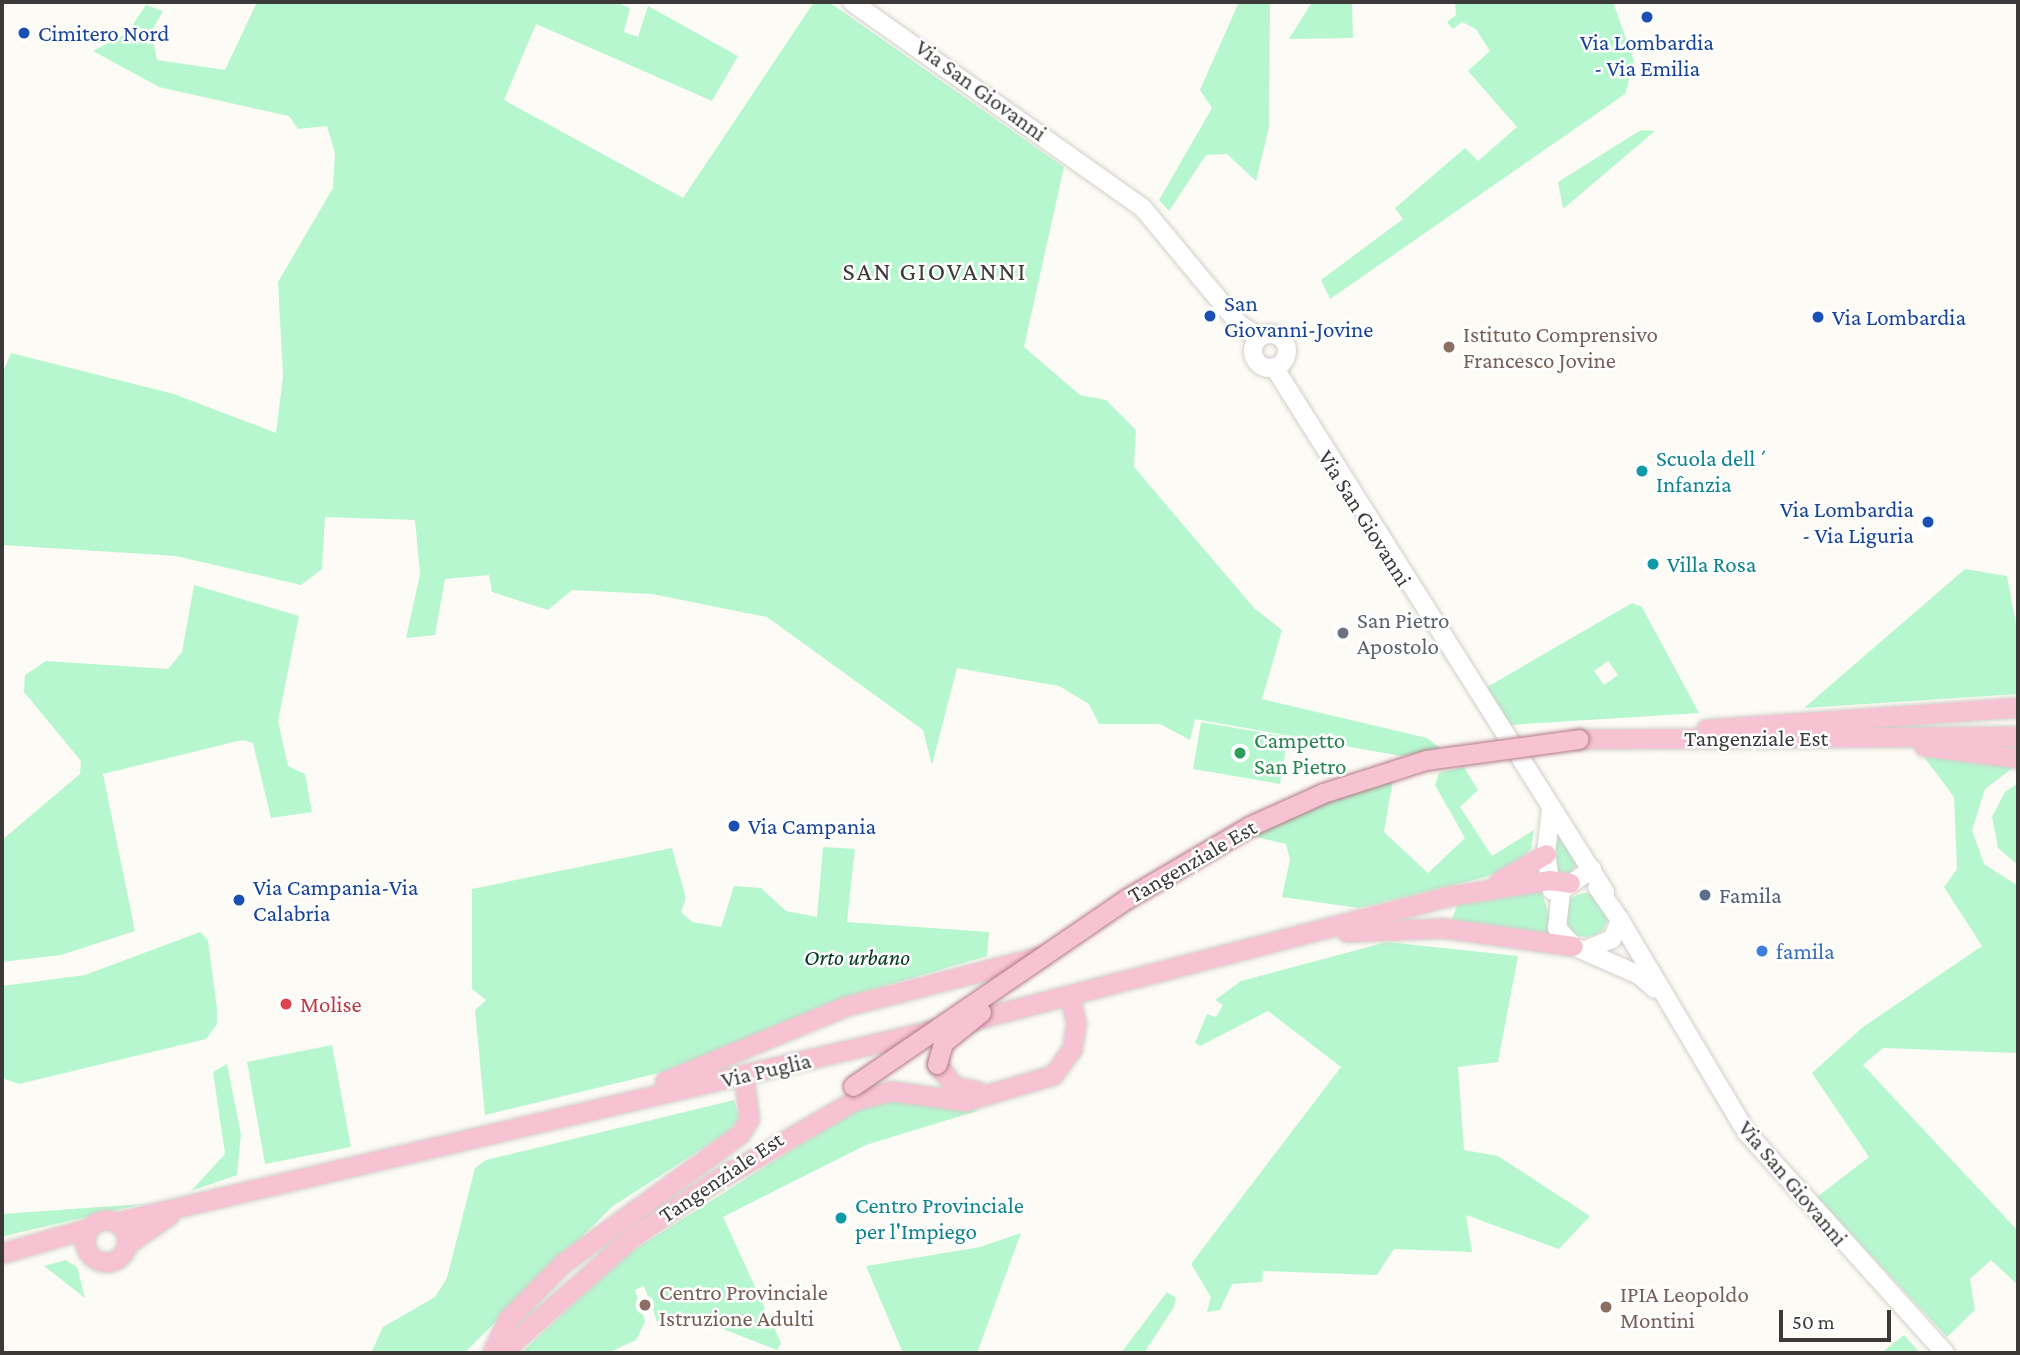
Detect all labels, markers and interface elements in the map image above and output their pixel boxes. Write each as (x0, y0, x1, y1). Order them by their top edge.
marker: Via Lombardia - Via Emilia (1639, 9, 1655, 25)
place label: Cimitero Nord (38, 19, 169, 47)
marker: Cimitero Nord (16, 25, 32, 41)
place label: Via Lombardia - Via Emilia (1580, 28, 1714, 82)
street label: Via San Giovanni (910, 33, 1052, 147)
district label: SAN GIOVANNI (844, 256, 1026, 288)
place label: San Giovanni-Jovine (1224, 289, 1373, 343)
place label: Via Lombardia (1832, 303, 1966, 331)
marker: San Giovanni-Jovine (1202, 308, 1218, 324)
marker: Via Lombardia (1810, 309, 1826, 325)
place label: Istituto Comprensivo Francesco Jovine (1463, 320, 1658, 374)
marker: Istituto Comprensivo Francesco Jovine (1441, 339, 1457, 355)
place label: Scuola dell´ Infanzia (1656, 444, 1769, 498)
street label: Via San Giovanni (1312, 445, 1418, 591)
marker: Scuola dell´ Infanzia (1634, 463, 1650, 479)
place label: Via Lombardia - Via Liguria (1780, 495, 1914, 549)
marker: Via Lombardia - Via Liguria (1920, 514, 1936, 530)
place label: Villa Rosa (1667, 550, 1756, 578)
marker: Villa Rosa (1645, 556, 1661, 572)
place label: San Pietro Apostolo (1357, 606, 1449, 660)
marker: San Pietro Apostolo (1335, 625, 1351, 641)
street label: Tangenziale Est (1684, 724, 1828, 752)
place label: Campetto San Pietro (1254, 726, 1346, 780)
marker: Campetto San Pietro (1232, 745, 1248, 761)
place label: Via Campania (748, 812, 876, 840)
street label: Tangenziale Est (1123, 813, 1261, 909)
marker: Via Campania (726, 818, 742, 834)
place label: Via Campania-Via Calabria (253, 873, 418, 927)
place label: Famila (1719, 881, 1782, 909)
marker: Famila (1697, 887, 1713, 903)
marker: Via Campania-Via Calabria (231, 892, 247, 908)
place label: famila (1776, 937, 1835, 965)
park label: Orto urbano (804, 943, 910, 971)
marker: famila (1754, 943, 1770, 959)
place label: Molise (300, 990, 362, 1018)
marker: Molise (278, 996, 294, 1012)
street label: Via Puglia (718, 1046, 814, 1094)
street label: Via San Giovanni (1732, 1115, 1854, 1251)
street label: Tangenziale Est (654, 1125, 788, 1229)
place label: Centro Provinciale per l'Impiego (855, 1191, 1024, 1245)
marker: Centro Provinciale per l'Impiego (833, 1210, 849, 1226)
place label: Centro Provinciale Istruzione Adulti (659, 1278, 828, 1332)
place label: IPIA Leopoldo Montini (1620, 1280, 1749, 1334)
scale bar (1782, 1296, 1894, 1340)
marker: Centro Provinciale Istruzione Adulti (637, 1297, 653, 1313)
marker: IPIA Leopoldo Montini (1598, 1299, 1614, 1315)
text: 50 m (1792, 1310, 1835, 1334)

